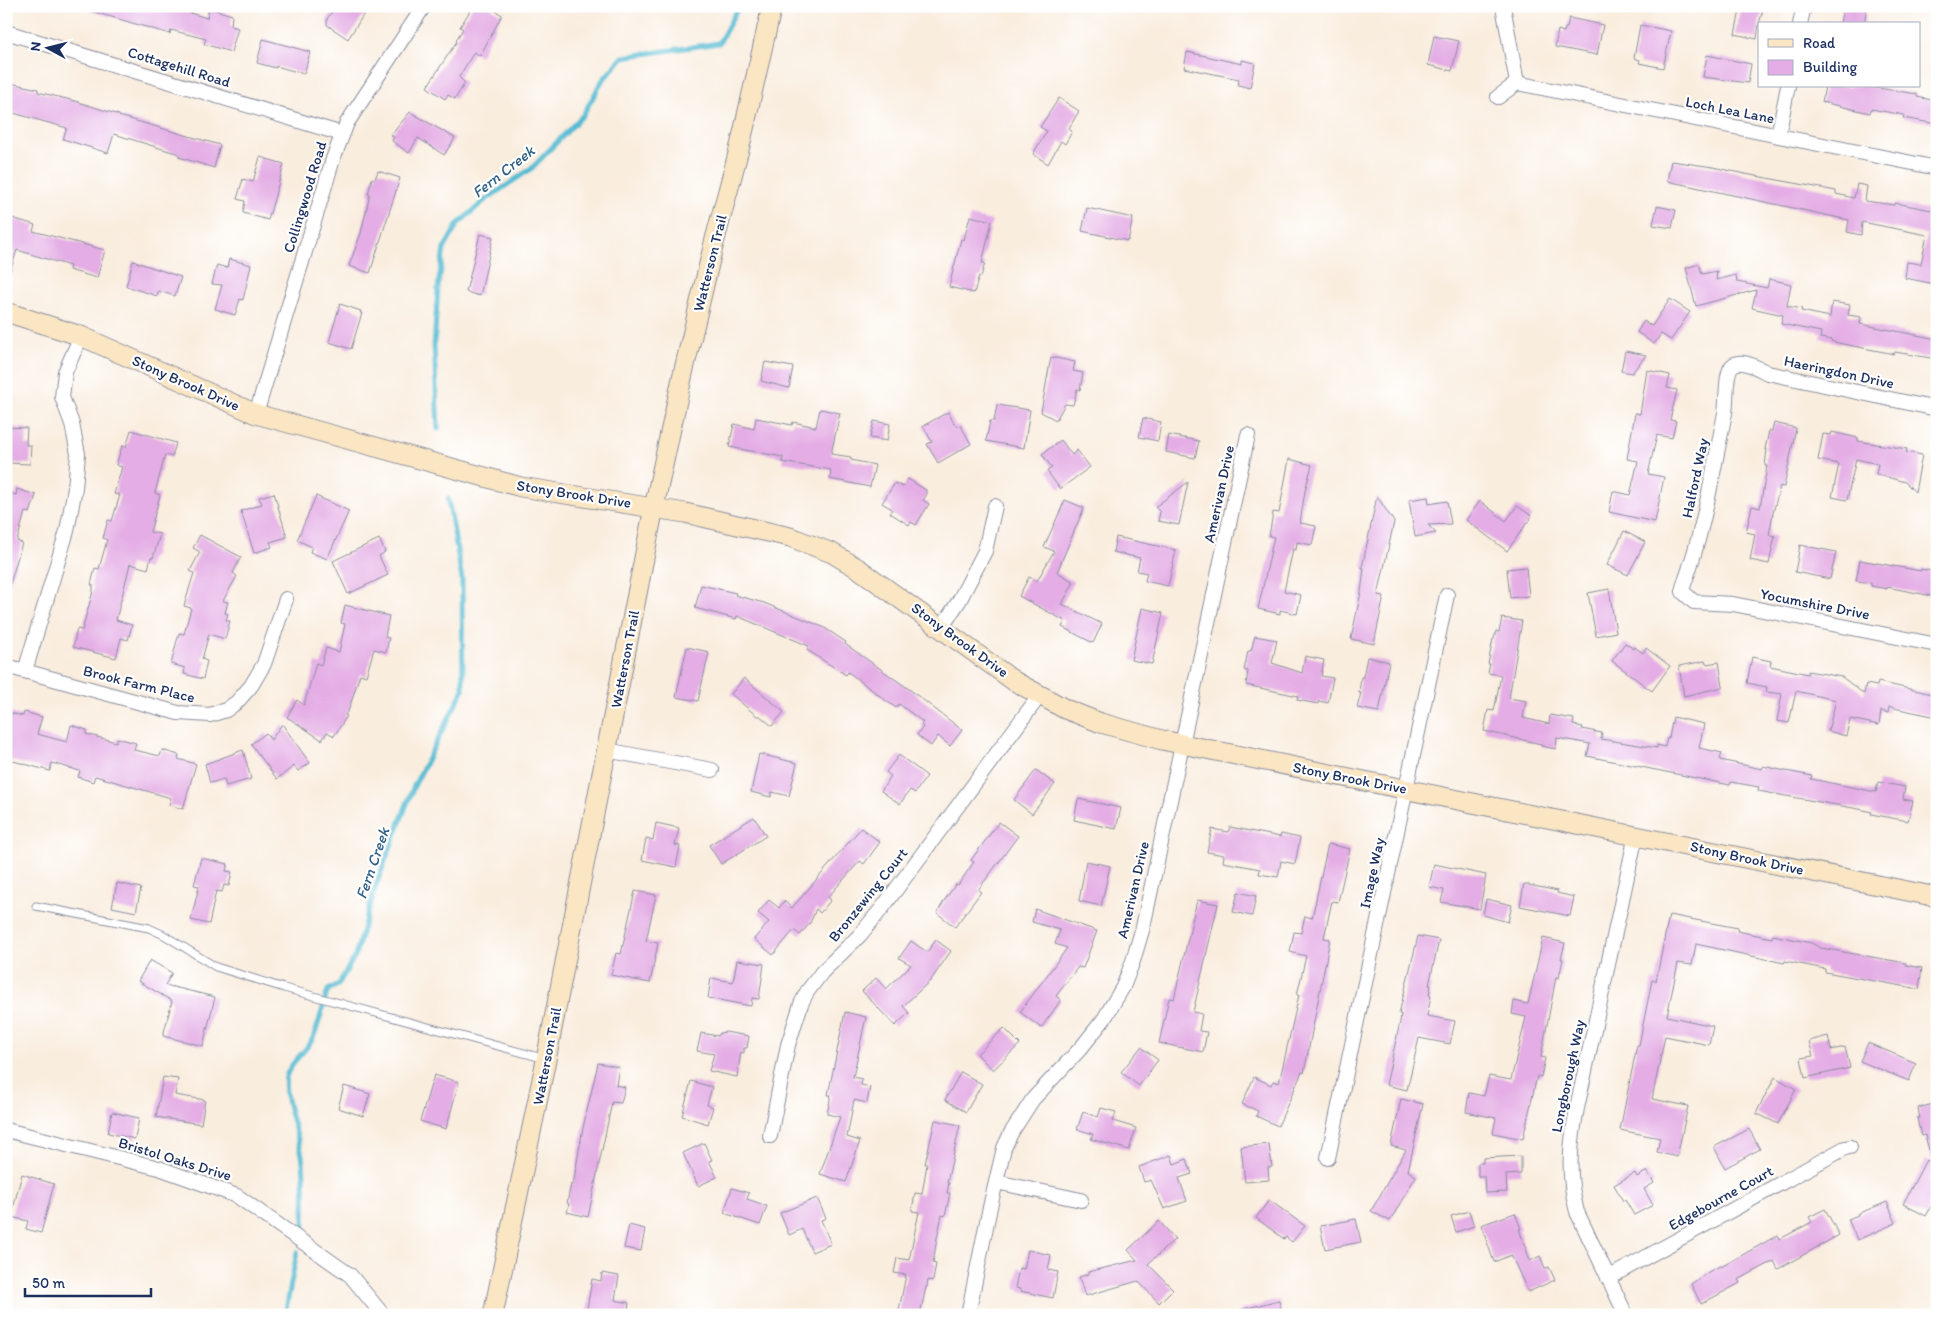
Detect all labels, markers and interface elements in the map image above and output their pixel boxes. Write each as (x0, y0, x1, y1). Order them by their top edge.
north arrow (22, 22, 72, 72)
legend (1758, 22, 1920, 88)
text: Road (1803, 34, 1836, 52)
text: N (27, 41, 45, 52)
street label: Cottagehill Road (126, 43, 232, 91)
text: Building (1803, 58, 1857, 76)
street label: Loch Lea Lane (1684, 93, 1776, 127)
street label: Collingwood Road (279, 138, 331, 255)
water label: Fern Creek (468, 141, 539, 202)
street label: Watterson Trail (689, 212, 731, 313)
street label: Stony Brook Drive (129, 351, 243, 415)
street label: Haeringdon Drive (1782, 352, 1896, 392)
street label: Halford Way (1678, 437, 1712, 519)
street label: Amerivan Drive (1200, 444, 1238, 544)
street label: Stony Brook Drive (515, 476, 633, 512)
street label: Yocumshire Drive (1759, 585, 1871, 623)
street label: Stony Brook Drive (908, 599, 1012, 681)
street label: Watterson Trail (607, 608, 643, 709)
street label: Brook Farm Place (81, 661, 197, 707)
street label: Stony Brook Drive (1291, 758, 1409, 798)
water label: Fern Creek (351, 824, 394, 901)
street label: Image Way (1356, 836, 1388, 910)
street label: Stony Brook Drive (1689, 837, 1805, 879)
street label: Amerivan Drive (1113, 840, 1153, 940)
street label: Bronzewing Court (825, 844, 912, 946)
street label: Watterson Trail (529, 1005, 565, 1106)
street label: Longborough Way (1547, 1018, 1589, 1134)
street label: Bristol Oaks Drive (116, 1133, 234, 1185)
street label: Edgebourne Court (1666, 1162, 1777, 1234)
scale bar (25, 1266, 151, 1298)
text: 50 m (32, 1274, 65, 1292)

